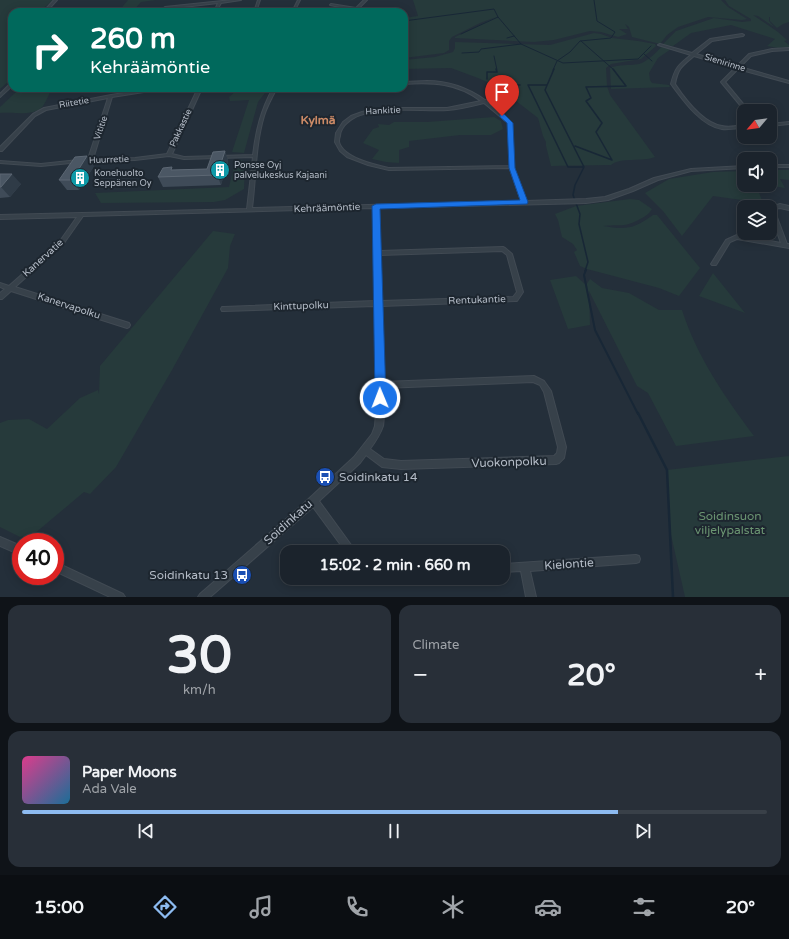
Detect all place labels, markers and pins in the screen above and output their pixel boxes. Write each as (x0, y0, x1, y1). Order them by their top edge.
pin (485, 75, 519, 116)
building icon: Ponsse Oyj palvelukeskus Kajaani (209, 159, 231, 181)
place label: Ponsse Oyj palvelukeskus Kajaani (234, 160, 327, 181)
building icon: Konehuolto Seppänen Oy (69, 167, 91, 189)
place label: Konehuolto Seppänen Oy (94, 168, 152, 189)
bus stop icon: Soidinkatu 14 (314, 466, 336, 488)
place label: Soidinkatu 14 (339, 470, 418, 484)
bus stop icon: Soidinkatu 13 (231, 564, 253, 586)
place label: Soidinkatu 13 (149, 568, 228, 582)

